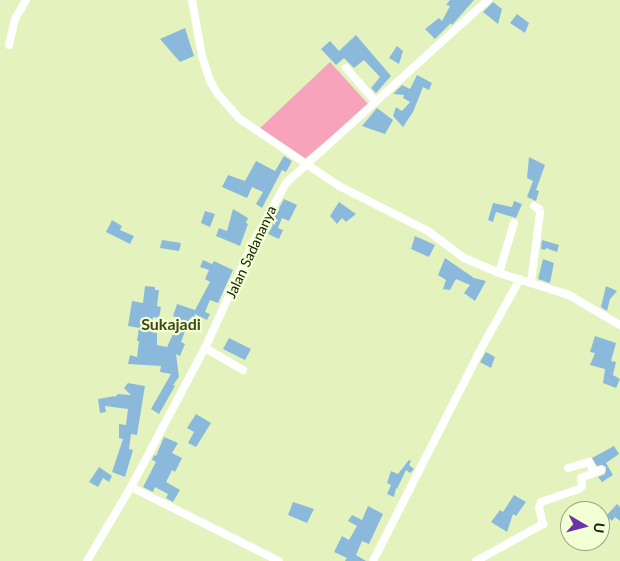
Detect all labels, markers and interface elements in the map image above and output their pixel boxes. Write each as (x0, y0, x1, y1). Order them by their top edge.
street label: Jalan Sadananya (222, 203, 280, 301)
district label: Sukajadi (141, 314, 201, 334)
north arrow (560, 501, 610, 551)
text: U (590, 522, 609, 534)

